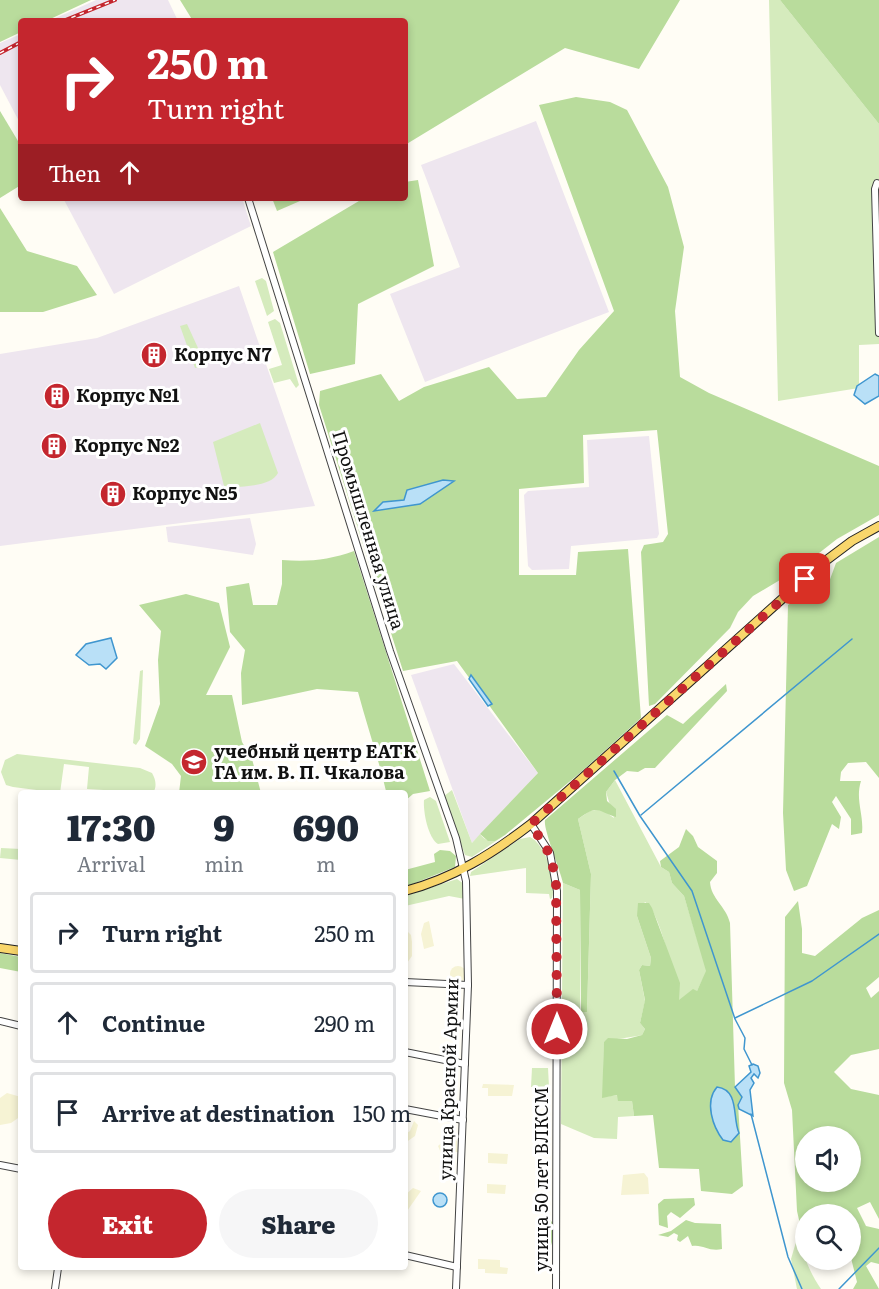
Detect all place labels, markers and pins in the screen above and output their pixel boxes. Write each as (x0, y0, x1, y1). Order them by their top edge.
building icon: Корпус N7 (139, 340, 169, 370)
place label: Корпус N7 (174, 340, 272, 367)
building icon: Корпус №1 (42, 381, 72, 411)
place label: Корпус №1 (76, 381, 180, 408)
building icon: Корпус №2 (39, 431, 69, 461)
place label: Корпус №2 (74, 431, 180, 458)
building icon: Корпус №5 (98, 479, 128, 509)
place label: Корпус №5 (132, 479, 238, 506)
pin (779, 553, 830, 604)
place label: учебный центр ЕАТК ГА им. В. П. Чкалова (214, 737, 417, 785)
school or university icon: учебный центр ЕАТК ГА им. В. П. Чкалова (179, 747, 209, 777)

